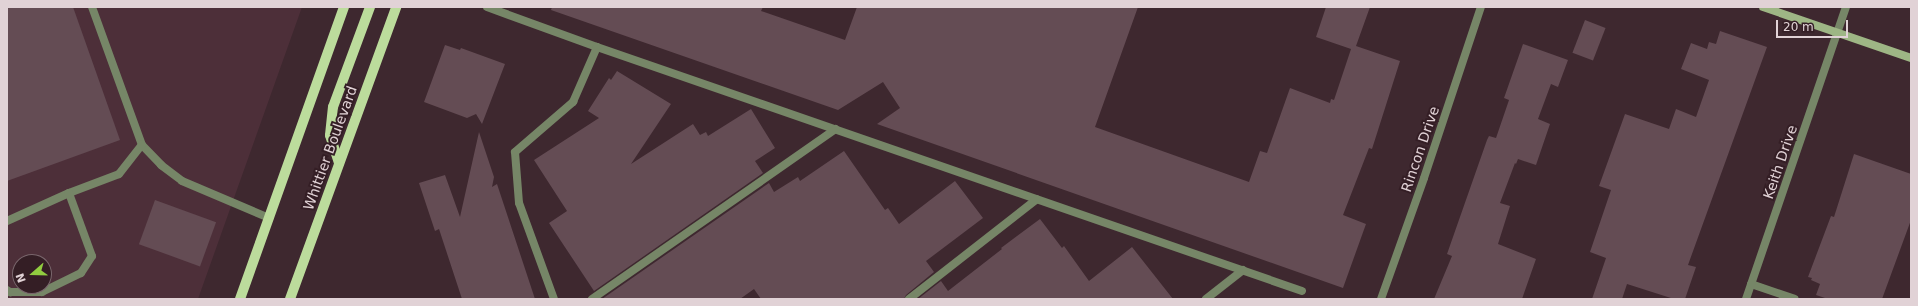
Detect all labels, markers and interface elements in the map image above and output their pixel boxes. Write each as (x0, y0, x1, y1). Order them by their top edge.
scale bar (1778, 12, 1850, 38)
text: 20 m (1783, 20, 1814, 34)
street label: Whittier Boulevard (300, 84, 360, 212)
street label: Rincon Drive (1398, 104, 1442, 194)
street label: Keith Drive (1760, 123, 1800, 201)
north arrow (12, 254, 52, 294)
text: N (14, 271, 29, 284)

